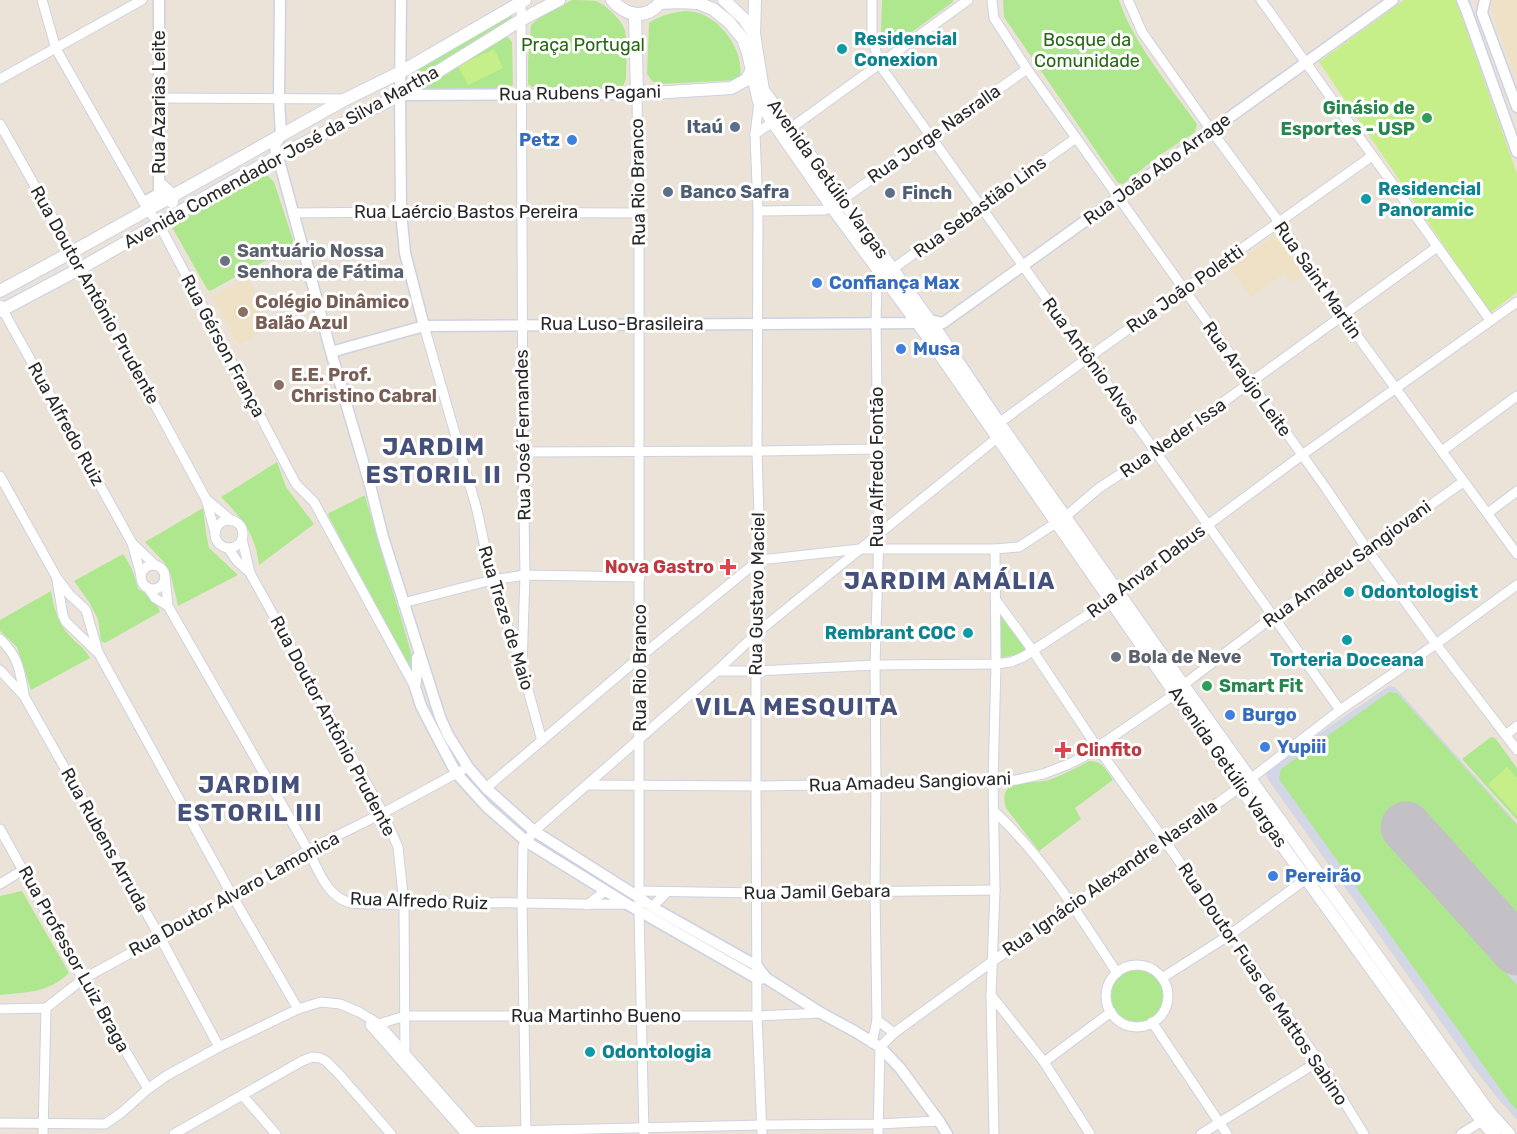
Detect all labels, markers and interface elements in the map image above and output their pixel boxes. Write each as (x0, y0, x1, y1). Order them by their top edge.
place label: Residencial Conexion (854, 28, 957, 71)
park label: Bosque da Comunidade (1034, 29, 1140, 72)
street label: Rua Azarias Leite (148, 30, 170, 174)
park label: Praça Portugal (521, 34, 645, 56)
marker: Residencial Conexion (835, 42, 849, 56)
street label: Avenida Comendador José da Silva Martha (120, 61, 442, 253)
street label: Rua Jorge Nasralla (863, 80, 1005, 188)
street label: Rua Rubens Pagani (499, 81, 661, 105)
street label: Avenida Getúlio Vargas (763, 95, 893, 263)
place label: Ginásio de Esportes - USP (1281, 97, 1415, 140)
street label: Rua João Abo Arrage (1079, 108, 1235, 230)
marker: Ginásio de Esportes - USP (1420, 111, 1434, 125)
place label: Itaú (687, 116, 723, 138)
street label: Rua Rio Branco (626, 118, 650, 246)
marker: Itaú (728, 120, 742, 134)
place label: Petz (519, 129, 560, 151)
marker: Petz (565, 133, 579, 147)
street label: Rua Sebastião Lins (909, 151, 1051, 263)
place label: Residencial Panoramic (1378, 178, 1481, 221)
place label: Banco Safra (680, 181, 789, 203)
street label: Rua Doutor Antônio Prudente (26, 182, 164, 408)
place label: Finch (902, 182, 952, 204)
marker: Banco Safra (661, 185, 675, 199)
marker: Finch (883, 186, 897, 200)
marker: Residencial Panoramic (1359, 192, 1373, 206)
street label: Rua Laércio Bastos Pereira (354, 201, 578, 223)
street label: Rua Saint Martin (1269, 217, 1367, 343)
place label: Santuário Nossa Senhora de Fátima (237, 240, 404, 283)
street label: Rua João Poletti (1122, 240, 1248, 338)
marker: Santuário Nossa Senhora de Fátima (218, 254, 232, 268)
street label: Rua Gérson França (176, 271, 270, 421)
place label: Confiança Max (829, 272, 960, 294)
marker: Confiança Max (810, 276, 824, 290)
place label: Colégio Dinâmico Balão Azul (255, 291, 409, 334)
street label: Rua Antônio Alves (1038, 293, 1144, 429)
marker: Colégio Dinâmico Balão Azul (236, 305, 250, 319)
street label: Rua Luso-Brasileira (540, 313, 704, 335)
street label: Rua Araújo Leite (1198, 317, 1296, 441)
place label: Musa (913, 338, 960, 360)
marker: Musa (894, 342, 908, 356)
street label: Rua José Fernandes (511, 349, 535, 521)
street label: Rua Alfredo Ruiz (23, 358, 109, 490)
place label: E.E. Prof. Christino Cabral (291, 364, 437, 407)
marker: E.E. Prof. Christino Cabral (272, 378, 286, 392)
street label: Rua Alfredo Fontão (866, 387, 888, 547)
street label: Rua Neder Issa (1116, 393, 1230, 483)
district label: JARDIM ESTORIL II (366, 433, 502, 489)
street label: Rua Amadeu Sangiovani (1259, 496, 1435, 632)
street label: Rua Gustavo Maciel (745, 512, 769, 676)
street label: Rua Anvar Dabus (1082, 519, 1210, 623)
street label: Rua Treze de Maio (474, 543, 538, 693)
place label: Nova Gastro (605, 556, 714, 578)
marker: Nova Gastro (719, 558, 737, 576)
district label: JARDIM AMÁLIA (844, 567, 1056, 595)
place label: Odontologist (1361, 581, 1478, 603)
marker: Odontologist (1342, 585, 1356, 599)
street label: Rua Rio Branco (629, 604, 651, 732)
street label: Rua Doutor Antônio Prudente (265, 612, 401, 840)
place label: Rembrant COC (825, 622, 956, 644)
marker: Rembrant COC (961, 626, 975, 640)
marker: Torteria Doceana (1340, 633, 1354, 647)
place label: Bola de Neve (1128, 646, 1242, 668)
place label: Torteria Doceana (1270, 649, 1424, 671)
marker: Bola de Neve (1109, 650, 1123, 664)
place label: Smart Fit (1219, 675, 1303, 697)
marker: Smart Fit (1200, 679, 1214, 693)
street label: Avenida Getúlio Vargas (1164, 682, 1292, 852)
district label: VILA MESQUITA (695, 693, 899, 721)
place label: Burgo (1242, 704, 1297, 726)
marker: Burgo (1223, 708, 1237, 722)
place label: Yupiii (1277, 736, 1326, 758)
place label: Clinfito (1076, 739, 1142, 761)
marker: Yupiii (1258, 740, 1272, 754)
marker: Clinfito (1054, 741, 1072, 759)
street label: Rua Rubens Arruda (56, 764, 154, 916)
street label: Rua Amadeu Sangiovani (808, 767, 1012, 797)
district label: JARDIM ESTORIL III (177, 771, 323, 827)
street label: Rua Ignácio Alexandre Nasralla (998, 795, 1222, 961)
street label: Rua Doutor Alvaro Lamonica (125, 827, 343, 961)
street label: Rua Doutor Fuas de Mattos Sabino (1173, 858, 1353, 1110)
street label: Rua Professor Luiz Braga (14, 862, 134, 1056)
place label: Pereirão (1285, 865, 1361, 887)
marker: Pereirão (1266, 869, 1280, 883)
street label: Rua Jamil Gebara (743, 880, 891, 904)
street label: Rua Alfredo Ruiz (350, 888, 488, 914)
street label: Rua Martinho Bueno (511, 1005, 681, 1027)
place label: Odontologia (602, 1041, 711, 1063)
marker: Odontologia (583, 1045, 597, 1059)

